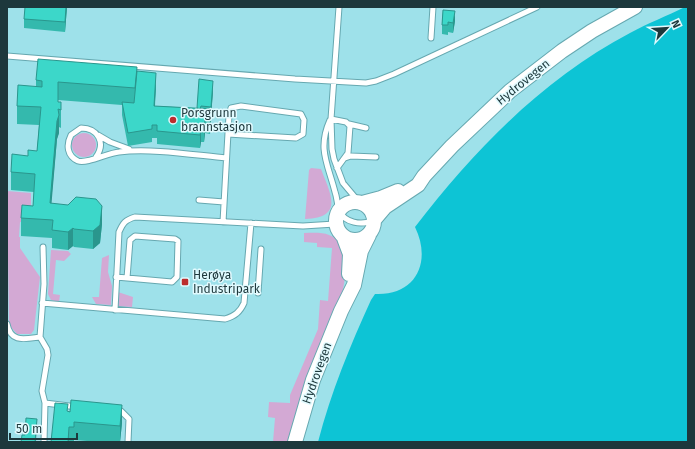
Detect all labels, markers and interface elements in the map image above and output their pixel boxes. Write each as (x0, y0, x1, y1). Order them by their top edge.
north arrow (647, 8, 687, 48)
text: N (668, 18, 683, 30)
street label: Hydrovegen (494, 56, 552, 108)
place label: Porsgrunn brannstasjon (181, 106, 252, 134)
marker: Porsgrunn brannstasjon (168, 115, 178, 125)
place label: Herøya Industripark (193, 268, 261, 296)
marker: Herøya Industripark (180, 277, 190, 287)
street label: Hydrovegen (299, 340, 335, 406)
scale bar (10, 415, 77, 441)
text: 50 m (16, 422, 42, 436)

